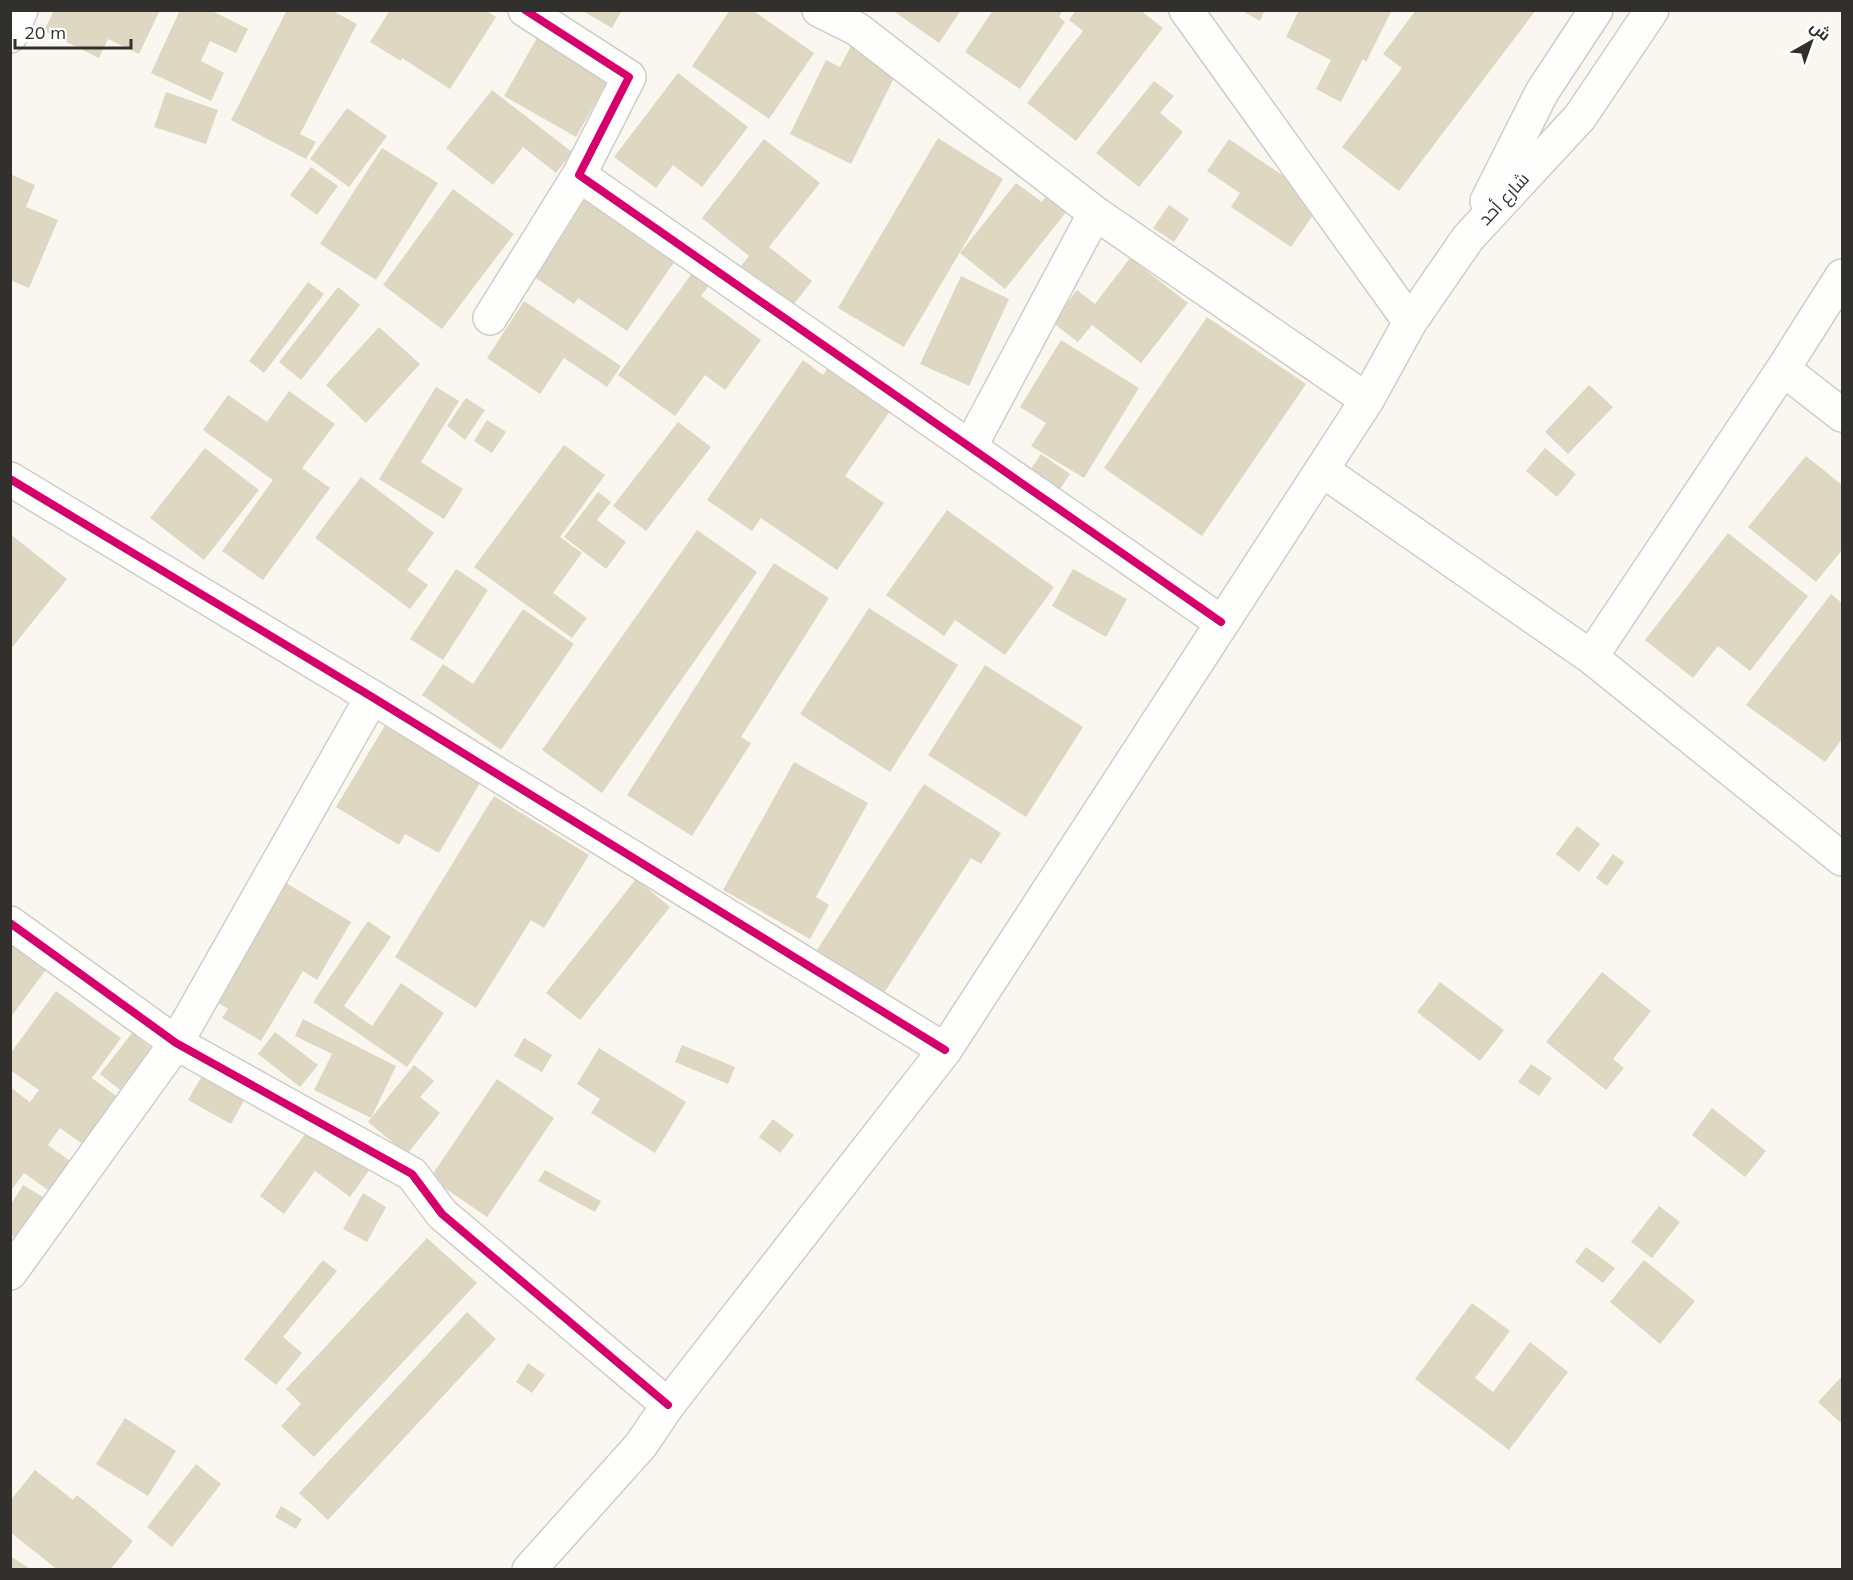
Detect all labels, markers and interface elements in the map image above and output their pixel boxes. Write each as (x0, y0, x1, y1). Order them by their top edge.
scale bar (15, 12, 130, 50)
north arrow (1781, 12, 1841, 72)
text: ش (1806, 16, 1835, 45)
text: 20 m (24, 21, 66, 44)
street label: شارع أحد (1473, 167, 1535, 231)

